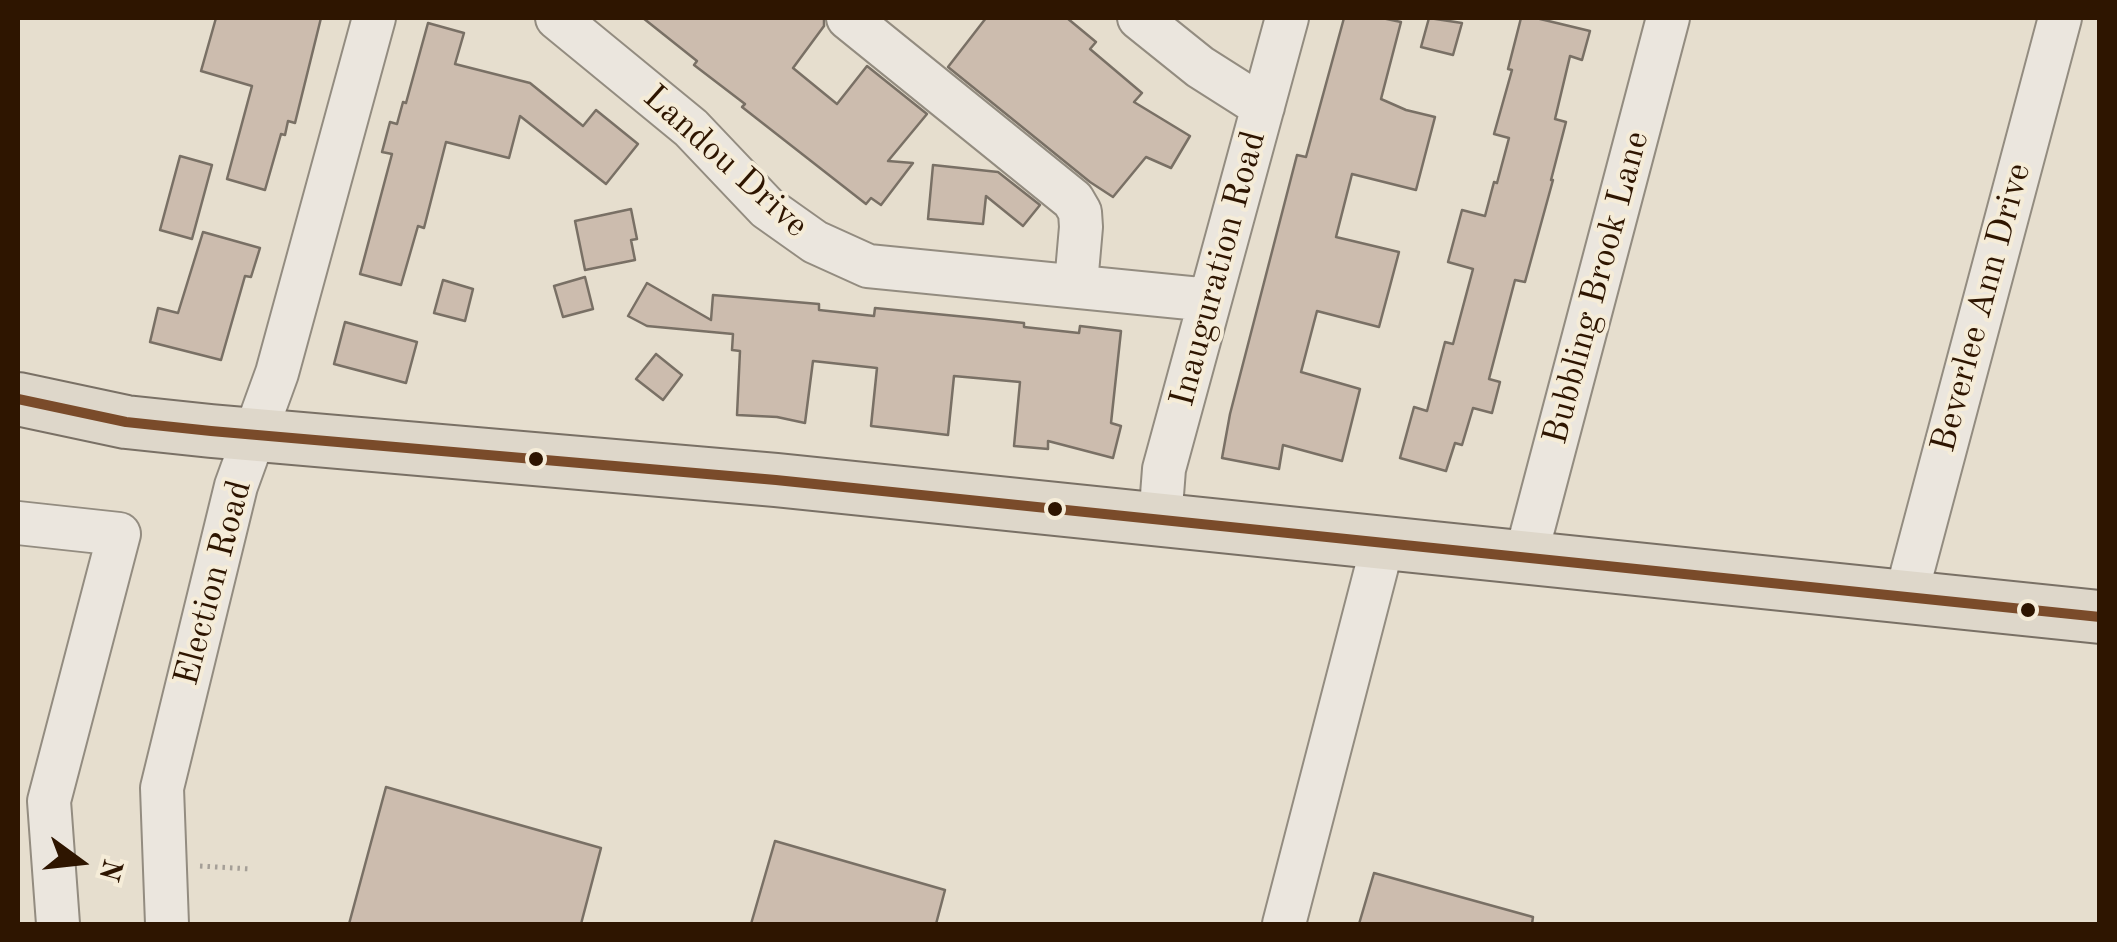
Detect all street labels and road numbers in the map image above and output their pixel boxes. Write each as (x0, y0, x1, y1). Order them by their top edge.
street label: Landou Drive (634, 77, 816, 247)
street label: Inauguration Road (1162, 127, 1276, 411)
street label: Bubbling Brook Lane (1535, 127, 1659, 449)
street label: Beverlee Ann Drive (1923, 159, 2041, 457)
street label: Election Road (166, 476, 262, 690)

